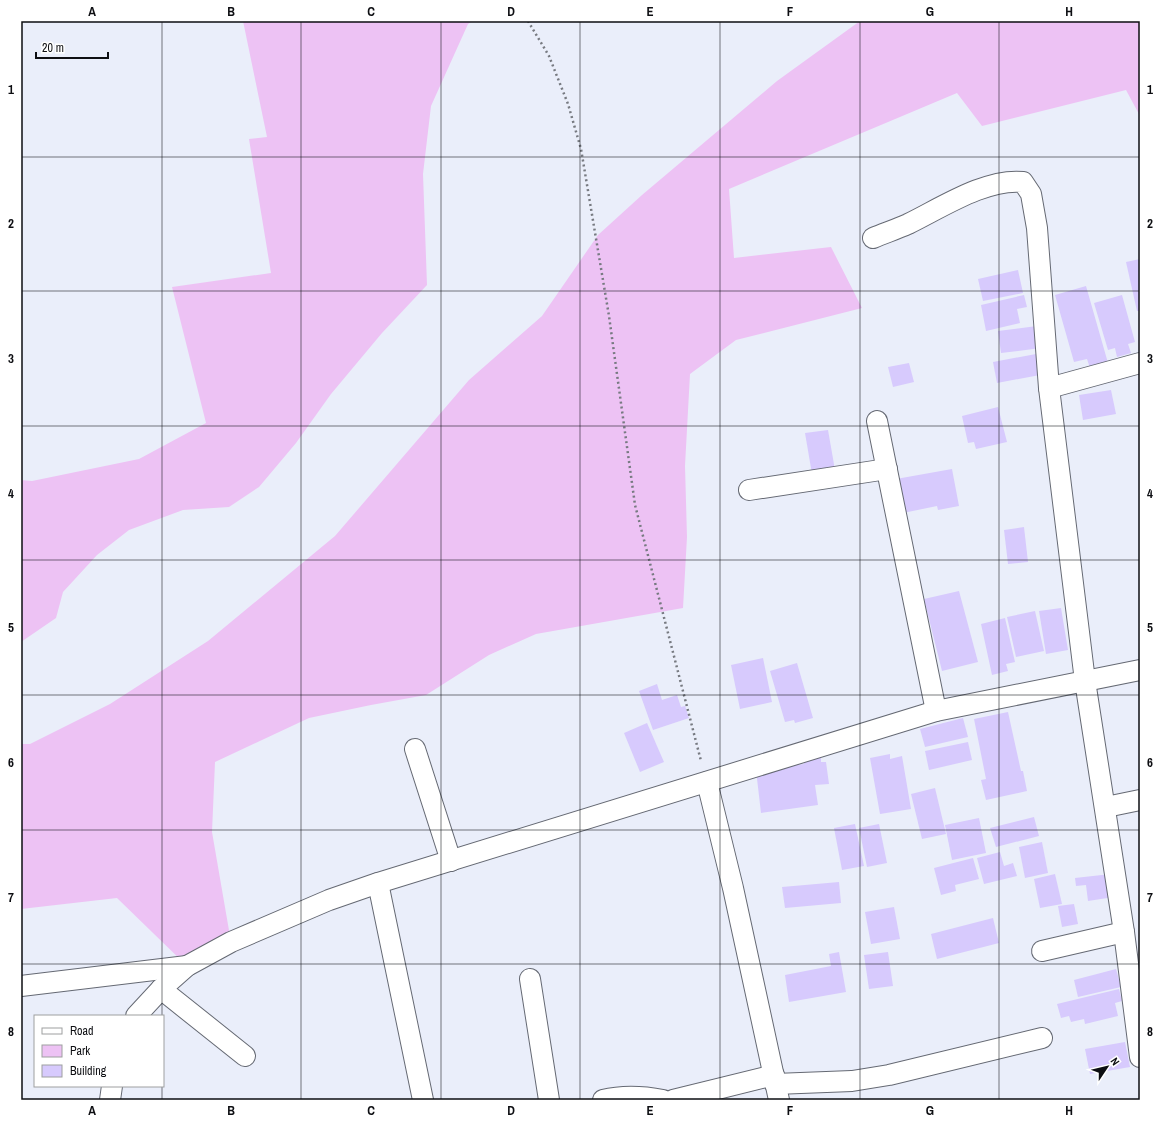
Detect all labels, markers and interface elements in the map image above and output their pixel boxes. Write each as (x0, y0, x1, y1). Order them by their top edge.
text: A (88, 3, 96, 20)
text: B (227, 3, 235, 20)
text: C (367, 3, 375, 20)
text: D (507, 3, 515, 20)
text: E (646, 3, 654, 20)
text: F (787, 3, 794, 20)
text: G (926, 3, 934, 20)
text: H (1065, 3, 1073, 20)
scale bar (36, 34, 108, 60)
text: 20 m (42, 40, 64, 56)
text: 1 (8, 81, 14, 98)
text: 1 (1147, 81, 1153, 98)
text: 2 (8, 215, 14, 232)
text: 2 (1147, 215, 1153, 232)
text: 3 (8, 350, 14, 367)
text: 3 (1147, 350, 1153, 367)
text: 4 (8, 485, 14, 502)
text: 4 (1147, 485, 1153, 502)
text: 5 (8, 619, 14, 636)
text: 5 (1147, 619, 1153, 636)
text: 6 (8, 754, 14, 771)
text: 6 (1147, 754, 1153, 771)
text: 7 (8, 889, 14, 906)
text: 7 (1147, 889, 1153, 906)
legend (34, 1015, 164, 1087)
text: 8 (8, 1023, 14, 1040)
text: Road (70, 1023, 94, 1039)
text: 8 (1147, 1023, 1153, 1040)
text: Park (70, 1043, 90, 1059)
north arrow (1087, 1047, 1127, 1087)
text: N (1108, 1055, 1123, 1068)
text: Building (70, 1063, 107, 1079)
text: A (88, 1102, 96, 1119)
text: B (227, 1102, 235, 1119)
text: C (367, 1102, 375, 1119)
text: D (507, 1102, 515, 1119)
text: E (646, 1102, 654, 1119)
text: F (787, 1102, 794, 1119)
text: G (926, 1102, 934, 1119)
text: H (1065, 1102, 1073, 1119)

